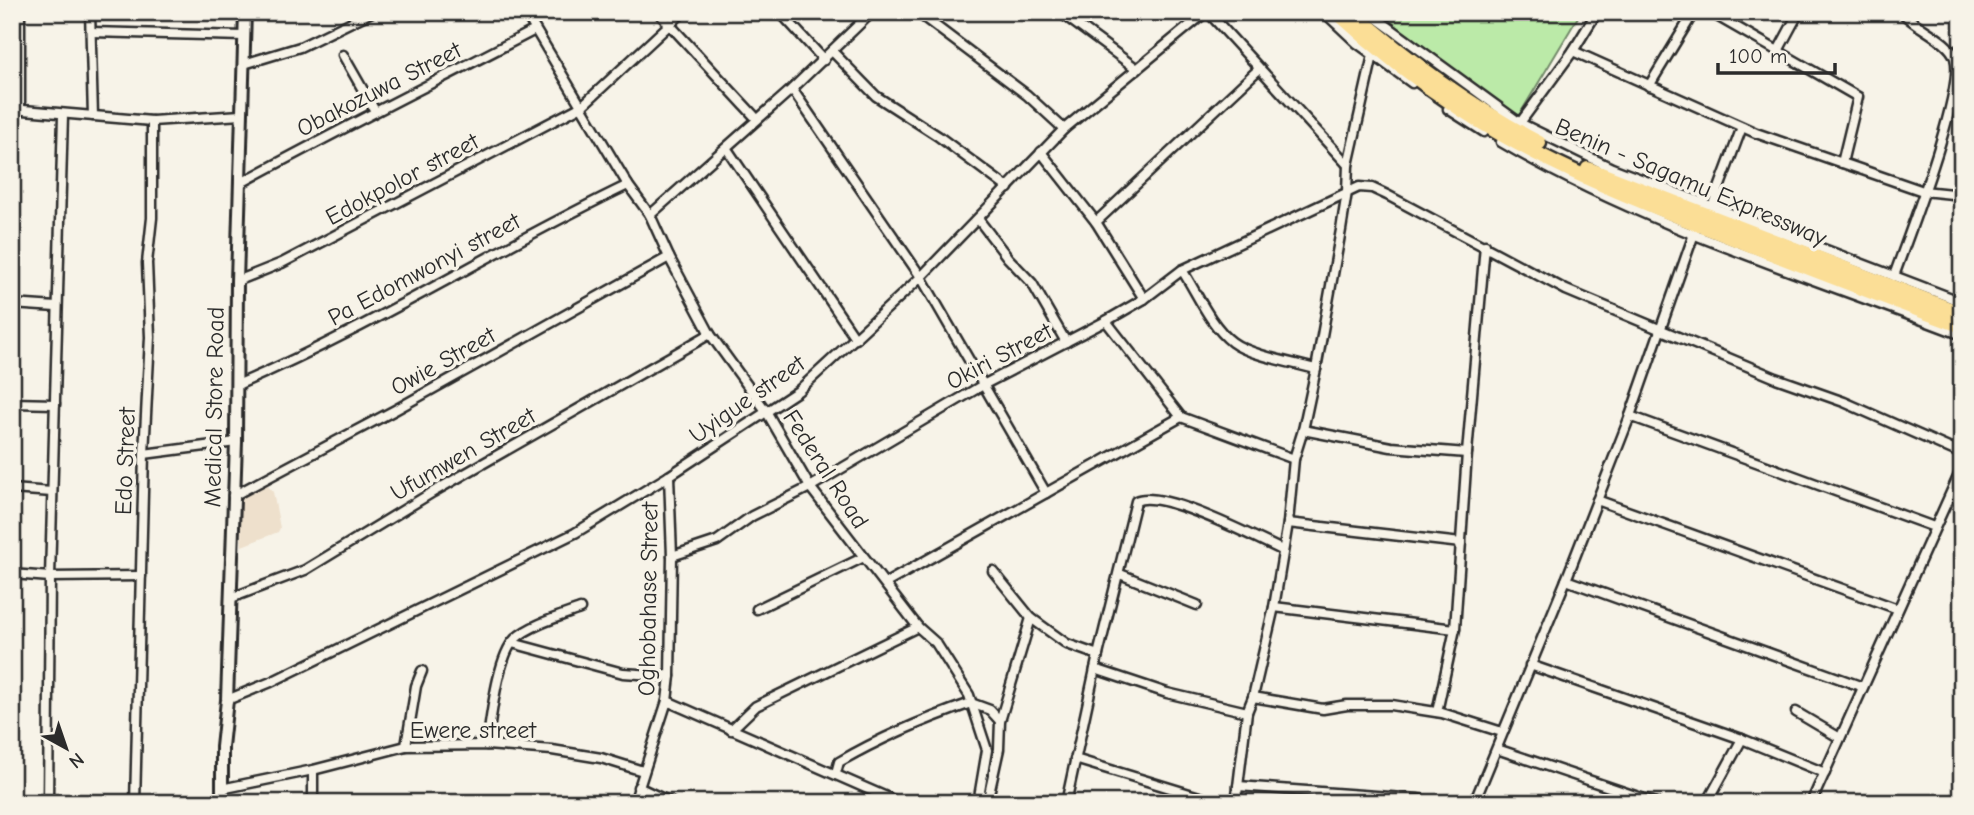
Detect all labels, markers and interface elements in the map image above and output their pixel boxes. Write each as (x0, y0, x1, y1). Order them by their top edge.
scale bar (1718, 32, 1836, 76)
street label: Obakozuwa Street (292, 35, 467, 143)
text: 100 m (1729, 44, 1787, 68)
street label: Benin - Sagamu Expressway (1551, 112, 1831, 252)
street label: Edokpolor street (321, 126, 484, 231)
street label: Pa Edomwonyi street (323, 206, 526, 331)
street label: Medical Store Road (198, 306, 230, 508)
street label: Okiri Street (941, 316, 1058, 395)
street label: Owie Street (386, 320, 501, 401)
street label: Uyigue street (684, 348, 811, 449)
street label: Ufumwen Street (386, 401, 541, 507)
street label: Federal Road (777, 404, 875, 534)
street label: Edo Street (109, 405, 141, 515)
street label: Oghobahase Street (632, 501, 664, 696)
north arrow (32, 714, 102, 784)
street label: Ewere street (410, 716, 537, 744)
text: N (64, 748, 88, 773)

